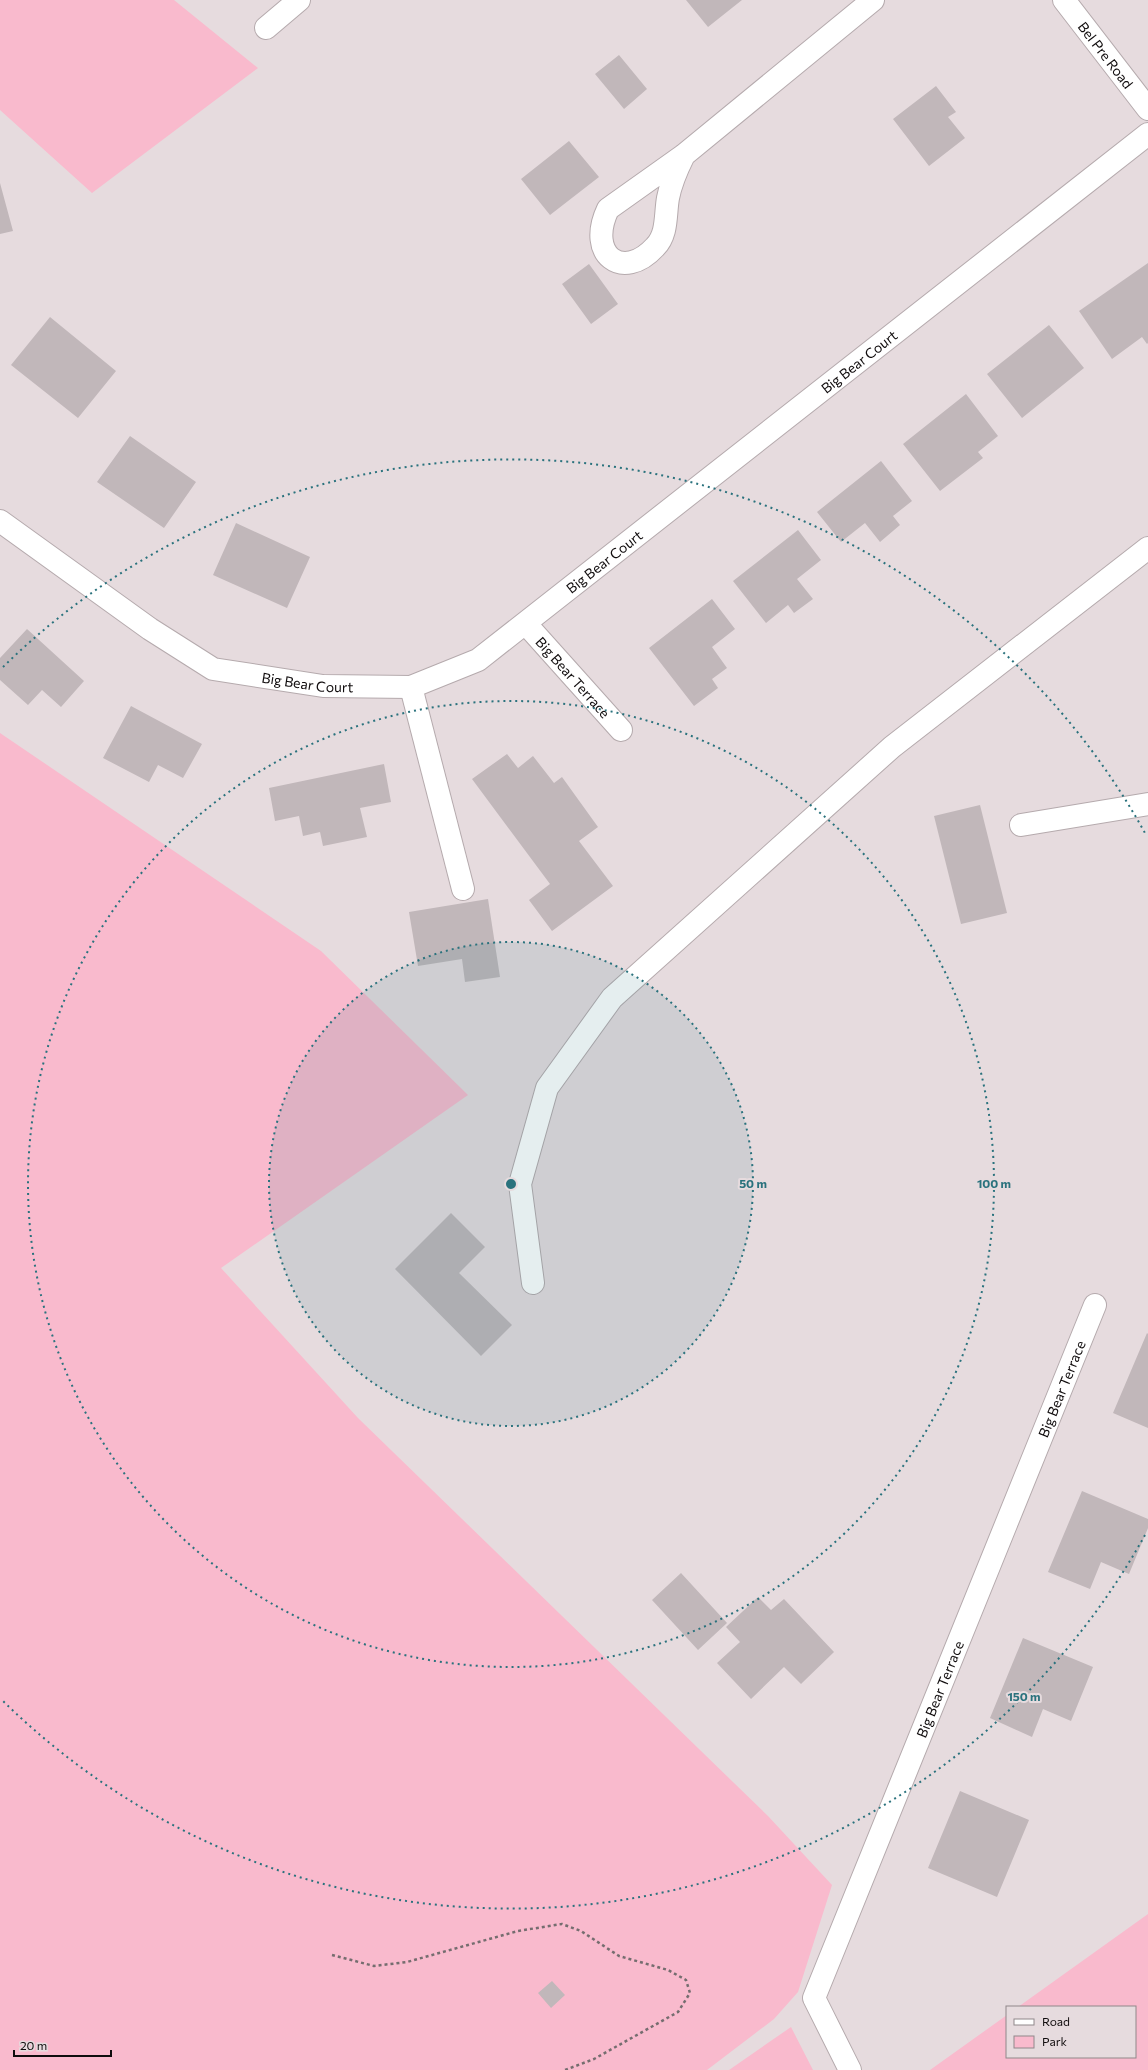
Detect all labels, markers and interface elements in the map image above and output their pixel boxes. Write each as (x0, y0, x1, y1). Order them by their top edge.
street label: Bel Pre Road (1075, 18, 1137, 91)
street label: Big Bear Court (817, 326, 900, 396)
street label: Big Bear Court (562, 526, 646, 596)
street label: Big Bear Terrace (533, 633, 614, 721)
street label: Big Bear Court (261, 668, 354, 695)
text: 50 m (739, 1176, 767, 1190)
text: 100 m (977, 1176, 1011, 1190)
centre of rings (504, 1177, 518, 1191)
street label: Big Bear Terrace (1034, 1338, 1088, 1440)
street label: Big Bear Terrace (912, 1638, 967, 1740)
text: 150 m (1007, 1689, 1041, 1703)
legend (1006, 2006, 1136, 2058)
text: Road (1042, 2014, 1070, 2028)
scale bar (14, 2032, 111, 2058)
text: Park (1042, 2034, 1068, 2048)
text: 20 m (20, 2038, 47, 2052)

